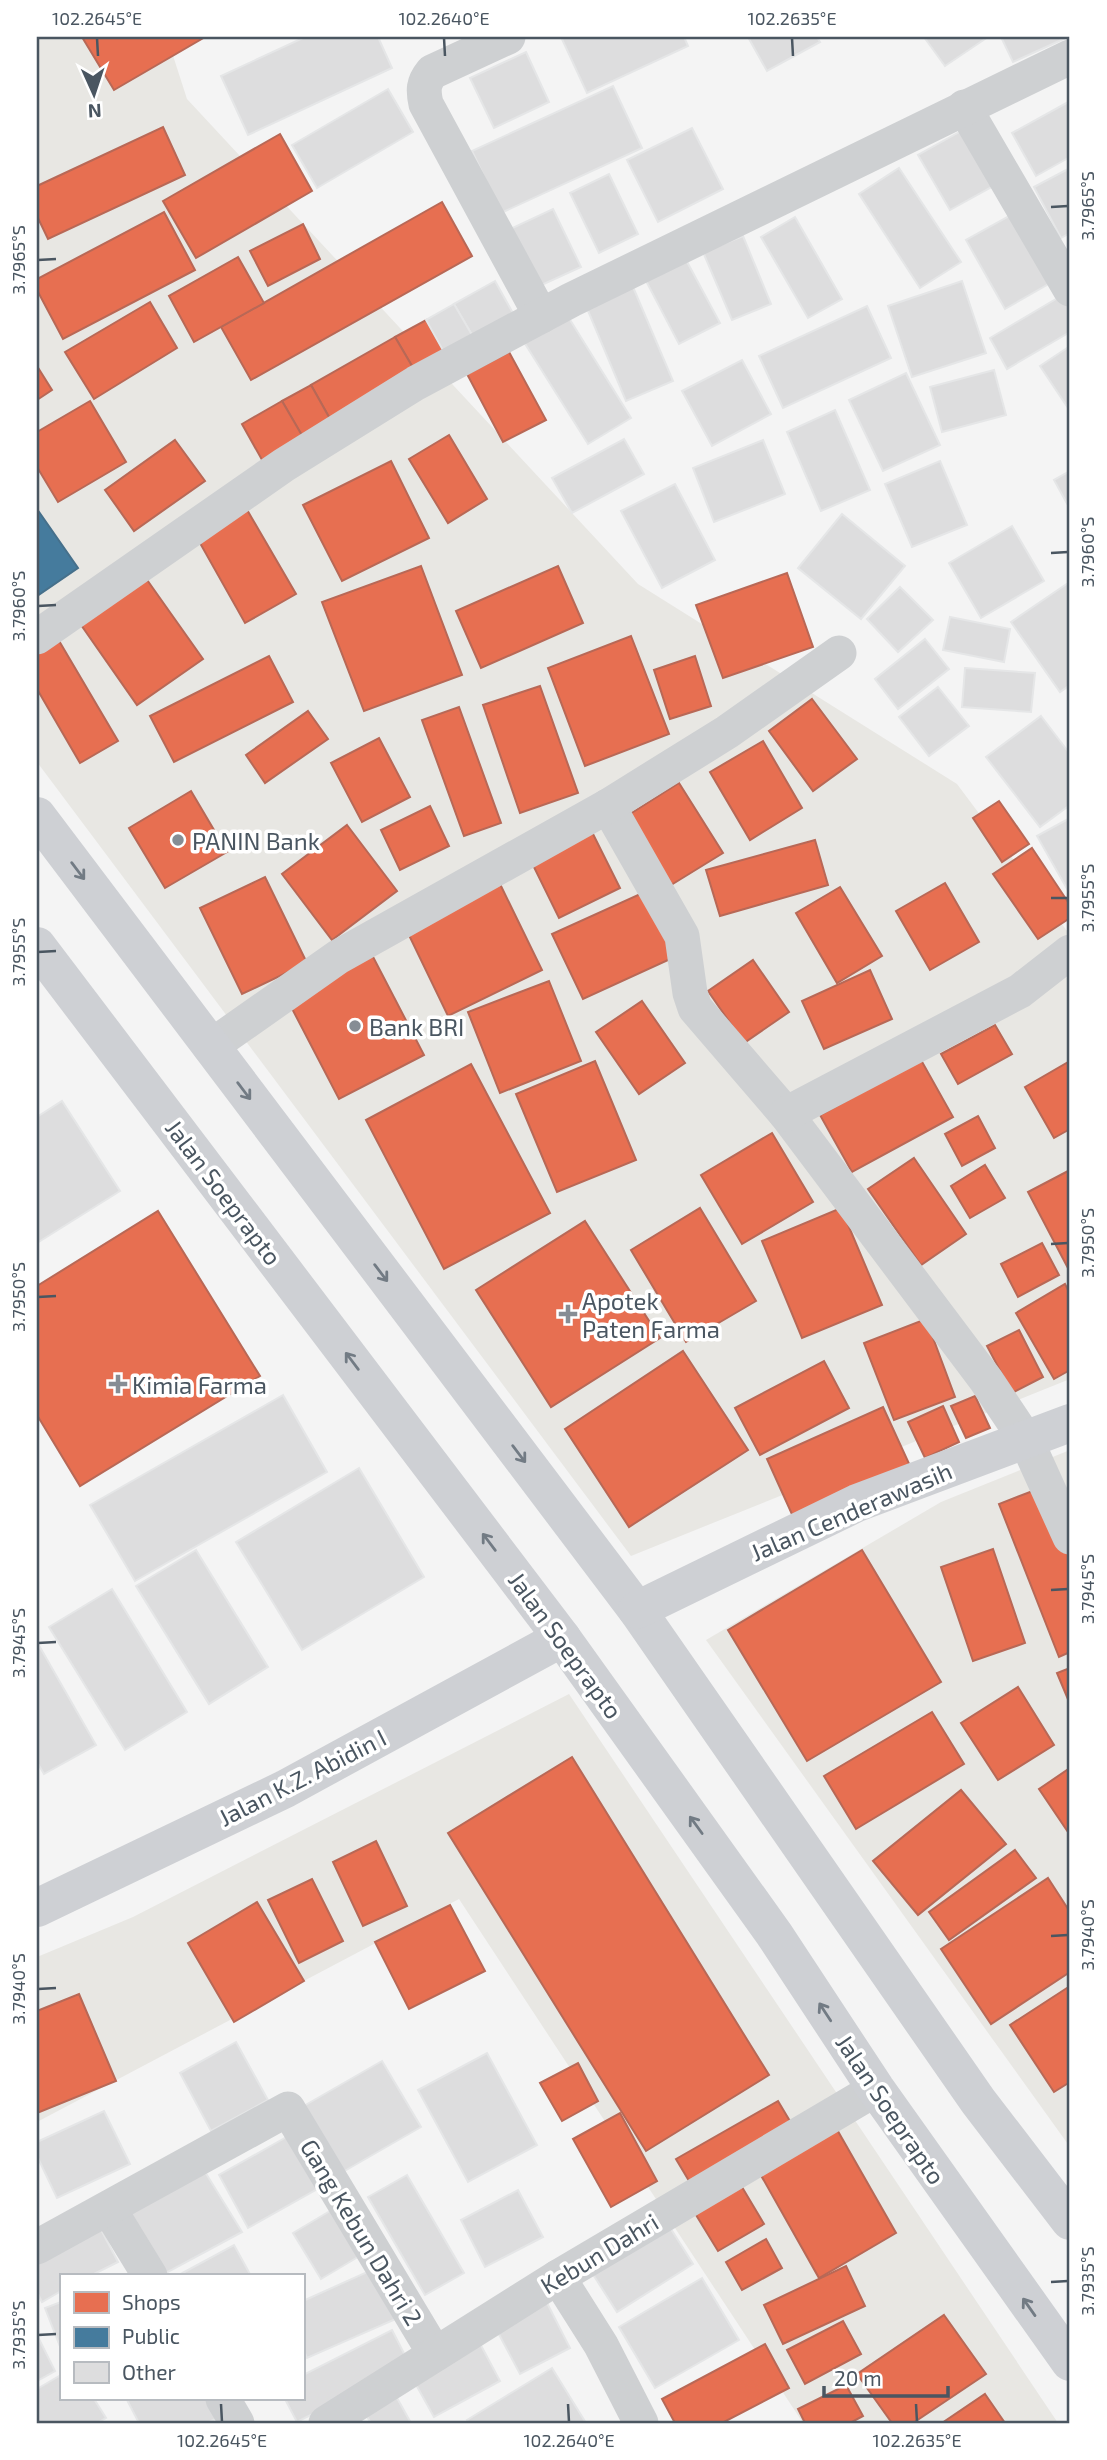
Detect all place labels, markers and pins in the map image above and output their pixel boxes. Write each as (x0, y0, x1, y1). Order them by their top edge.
place label: PANIN Bank (192, 826, 320, 855)
marker: PANIN Bank (170, 832, 186, 848)
place label: Bank BRI (369, 1012, 464, 1041)
marker: Bank BRI (347, 1018, 363, 1034)
place label: Apotek Paten Farma (582, 1286, 720, 1343)
marker: Apotek Paten Farma (560, 1306, 576, 1322)
place label: Kimia Farma (132, 1370, 267, 1399)
marker: Kimia Farma (110, 1376, 126, 1392)

